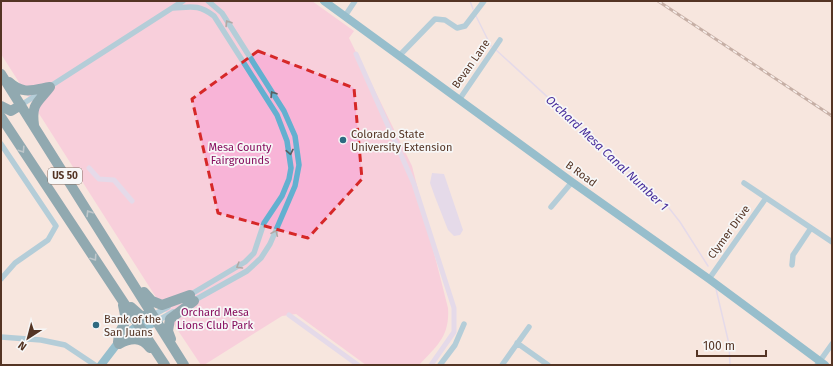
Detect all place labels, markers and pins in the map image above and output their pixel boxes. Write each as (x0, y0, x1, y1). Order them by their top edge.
place label: Colorado State University Extension (351, 128, 452, 154)
marker: Colorado State University Extension (338, 135, 348, 145)
place label: Bank of the San Juans (104, 313, 161, 339)
marker: Bank of the San Juans (91, 320, 101, 330)

